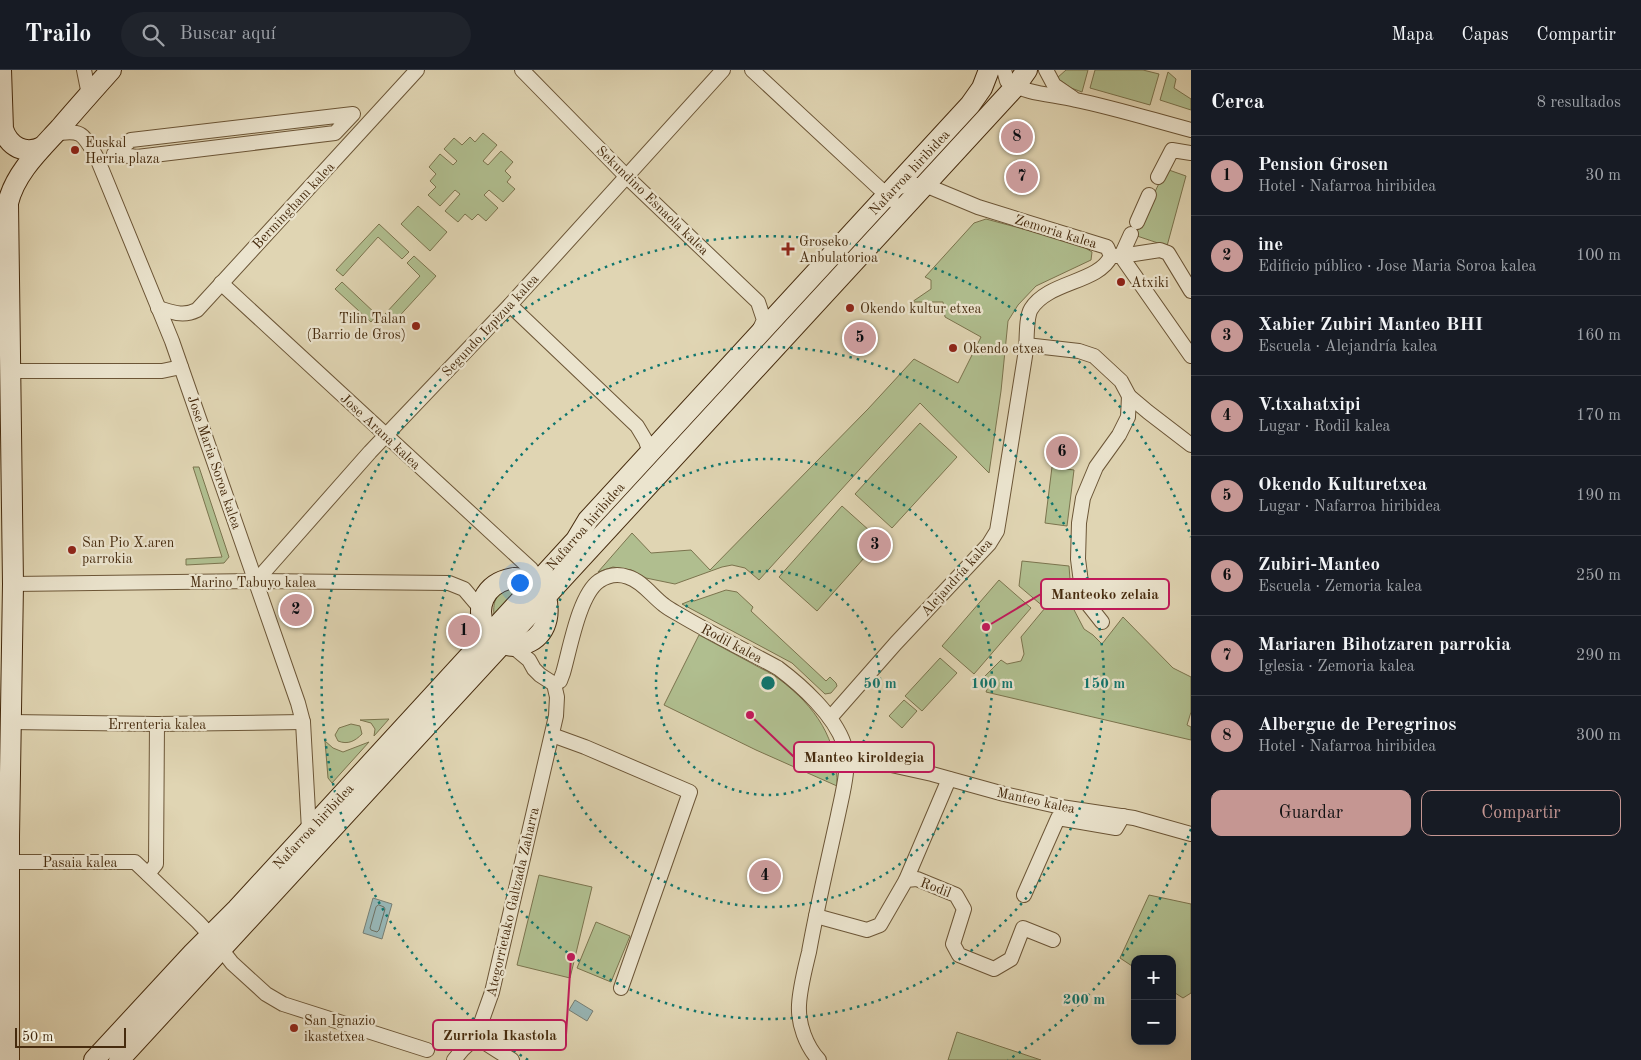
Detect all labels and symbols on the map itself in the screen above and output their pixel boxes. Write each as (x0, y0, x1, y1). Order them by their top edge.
pin: 8 (1001, 118, 1033, 156)
street label: Nafarroa hiribidea (867, 127, 953, 218)
place label: Euskal Herria plaza (85, 136, 160, 166)
marker: Euskal Herria plaza (69, 144, 81, 156)
street label: Sekundino Esnaola kalea (593, 144, 711, 258)
pin: 7 (1006, 158, 1038, 196)
street label: Bermingham kalea (250, 160, 337, 252)
street label: Zemoria kalea (1013, 213, 1099, 251)
place label: Groseko Anbulatorioa (799, 235, 878, 265)
marker: Groseko Anbulatorioa (781, 242, 795, 256)
street label: Segundo Izpizua kalea (440, 272, 542, 380)
marker: Atxiki (1115, 276, 1127, 288)
place label: Atxiki (1131, 276, 1169, 290)
marker: Okendo kultur etxea (844, 302, 856, 314)
place label: Okendo kultur etxea (860, 302, 982, 316)
place label: Tilin Talan (Barrio de Gros) (306, 312, 406, 342)
pin: 5 (844, 319, 876, 357)
marker: Tilin Talan (Barrio de Gros) (410, 320, 422, 332)
marker: Okendo etxea (947, 342, 959, 354)
place label: Okendo etxea (963, 342, 1044, 356)
street label: Jose Arana kalea (338, 391, 423, 472)
street label: Jose Maria Soroa kalea (185, 394, 244, 531)
pin: 6 (1046, 433, 1078, 471)
street label: Nafarroa hiribidea (544, 480, 628, 573)
pin: 3 (859, 526, 891, 564)
place label: San Pio X.aren parrokia (82, 536, 175, 566)
street label: Alejandría kalea (918, 536, 995, 619)
marker: San Pio X.aren parrokia (66, 544, 78, 556)
your location (507, 570, 533, 596)
street label: Marino Tabuyo kalea (190, 576, 316, 590)
callout: Manteoko zelaia (1041, 579, 1169, 609)
text: Manteoko zelaia (1051, 588, 1159, 603)
pin: 2 (280, 591, 312, 629)
pin: 1 (448, 612, 480, 650)
street label: Rodil kalea (699, 622, 765, 666)
centre of rings (759, 674, 777, 692)
text: 50 m (863, 677, 897, 692)
text: 100 m (971, 677, 1013, 692)
text: 150 m (1083, 677, 1125, 692)
street label: Errenteria kalea (108, 718, 206, 732)
callout: Manteo kiroldegia (794, 742, 934, 772)
text: Manteo kiroldegia (804, 751, 925, 766)
street label: Nafarroa hiribidea (271, 781, 357, 872)
street label: Manteo kalea (995, 786, 1076, 816)
street label: Ategorrietako Galtzada Zaharra (484, 806, 542, 998)
street label: Pasaia kalea (43, 856, 117, 870)
pin: 4 (749, 857, 781, 895)
street label: Rodil (918, 876, 953, 900)
text: 200 m (1063, 993, 1105, 1008)
place label: San Ignazio ikastetxea (304, 1014, 376, 1044)
callout: Zurriola Ikastola (433, 1020, 566, 1050)
marker: San Ignazio ikastetxea (288, 1022, 300, 1034)
scale bar (15, 1025, 126, 1048)
text: Zurriola Ikastola (443, 1029, 557, 1044)

